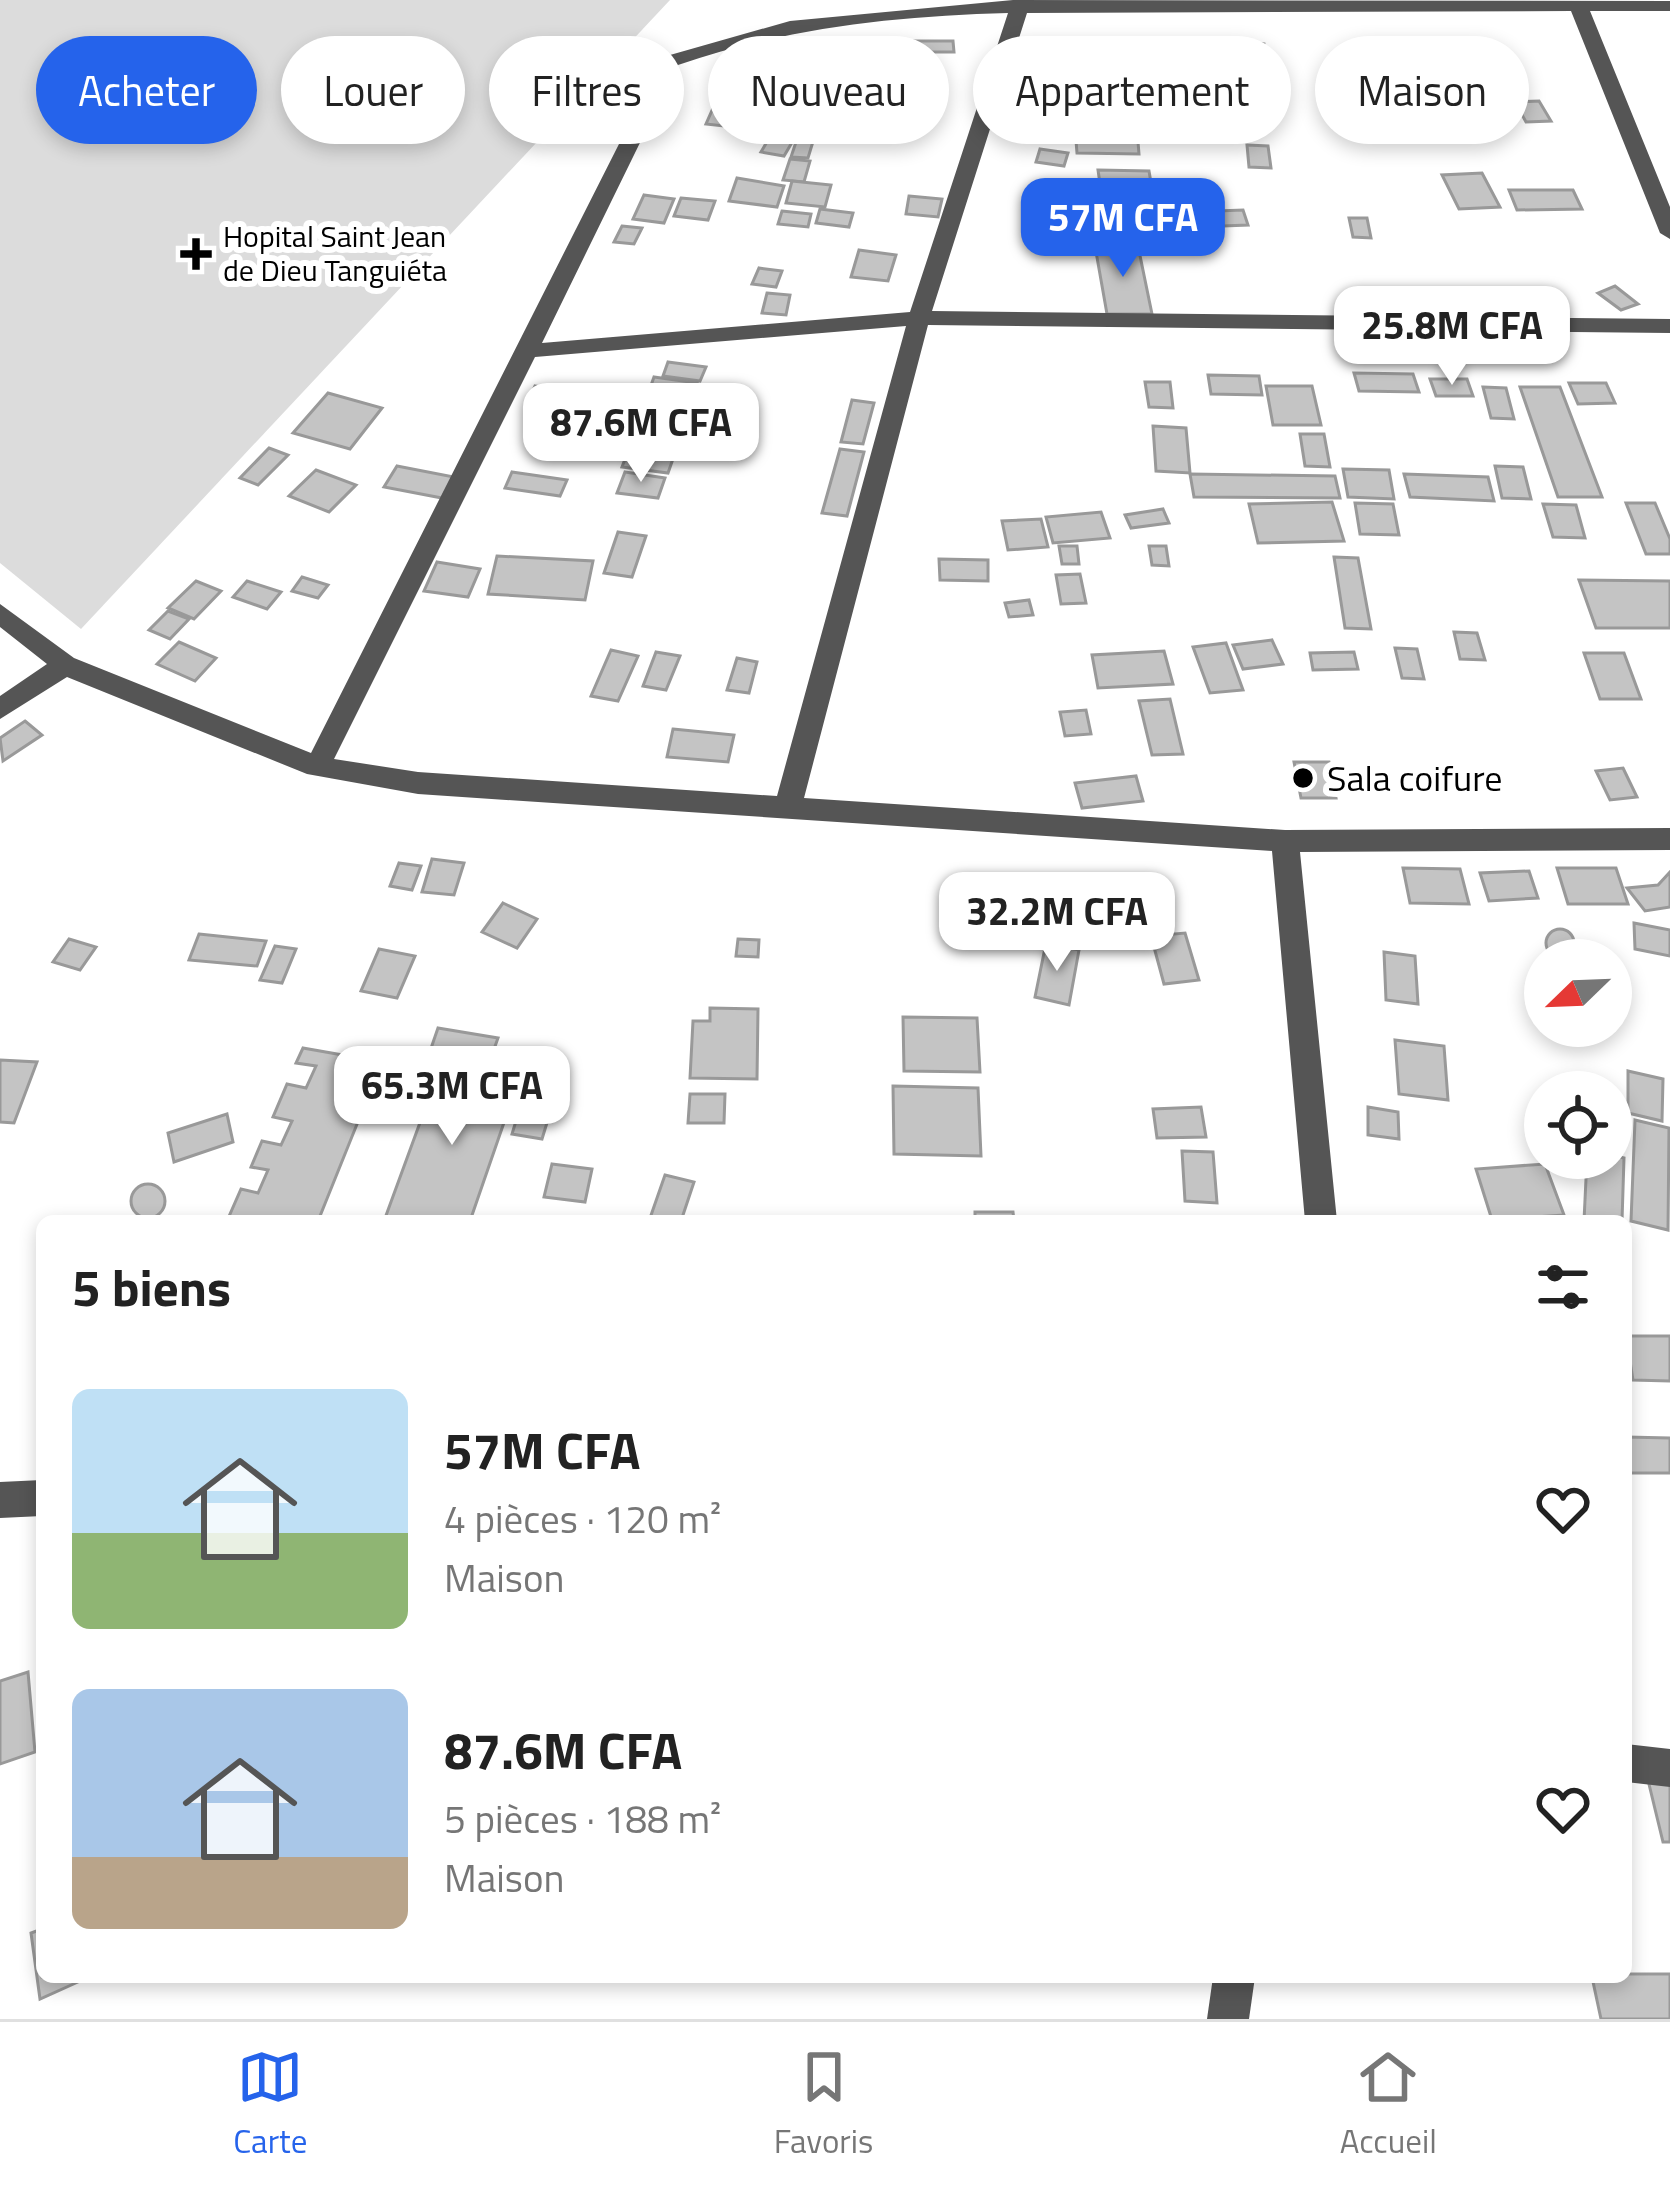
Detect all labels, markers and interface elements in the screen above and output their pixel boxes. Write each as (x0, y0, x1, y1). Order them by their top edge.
chip: Acheter (36, 36, 257, 144)
chip: Louer (281, 36, 465, 144)
chip: Filtres (489, 36, 684, 144)
chip: Nouveau (708, 36, 949, 144)
chip: Appartement (973, 36, 1291, 144)
chip: Maison (1315, 36, 1529, 144)
pin: 57M CFA (1012, 178, 1234, 280)
text: 57M CFA (1048, 187, 1198, 246)
place label: Hopital Saint Jean de Dieu Tanguiéta (223, 213, 447, 293)
marker: Hopital Saint Jean de Dieu Tanguiéta (180, 238, 212, 270)
pin: 25.8M CFA (1315, 286, 1589, 388)
text: 25.8M CFA (1361, 295, 1543, 354)
pin: 87.6M CFA (504, 383, 778, 485)
text: 87.6M CFA (550, 392, 732, 451)
place label: Sala coifure (1327, 750, 1503, 805)
marker: Sala coifure (1290, 765, 1316, 791)
pin: 32.2M CFA (920, 872, 1194, 974)
text: 32.2M CFA (966, 881, 1148, 940)
north arrow (1524, 939, 1632, 1047)
map controls (1524, 939, 1632, 1179)
pin: 65.3M CFA (315, 1046, 589, 1148)
text: 65.3M CFA (361, 1055, 543, 1114)
button: locate (1524, 1071, 1632, 1179)
text: 5 biens (72, 1248, 231, 1326)
icon: filters (1530, 1254, 1596, 1320)
text: 57M CFA (444, 1411, 641, 1489)
icon: home (168, 1437, 312, 1581)
icon: heart (1530, 1476, 1596, 1542)
text: 4 pièces · 120 m² (444, 1489, 721, 1548)
text: Maison (444, 1548, 565, 1607)
text: 87.6M CFA (444, 1711, 682, 1789)
icon: home (168, 1737, 312, 1881)
icon: heart (1530, 1776, 1596, 1842)
text: 5 pièces · 188 m² (444, 1789, 721, 1848)
text: Maison (444, 1848, 565, 1907)
tab: Carte (233, 2044, 307, 2166)
tab: Favoris (774, 2044, 873, 2166)
tab: Accueil (1340, 2044, 1437, 2166)

